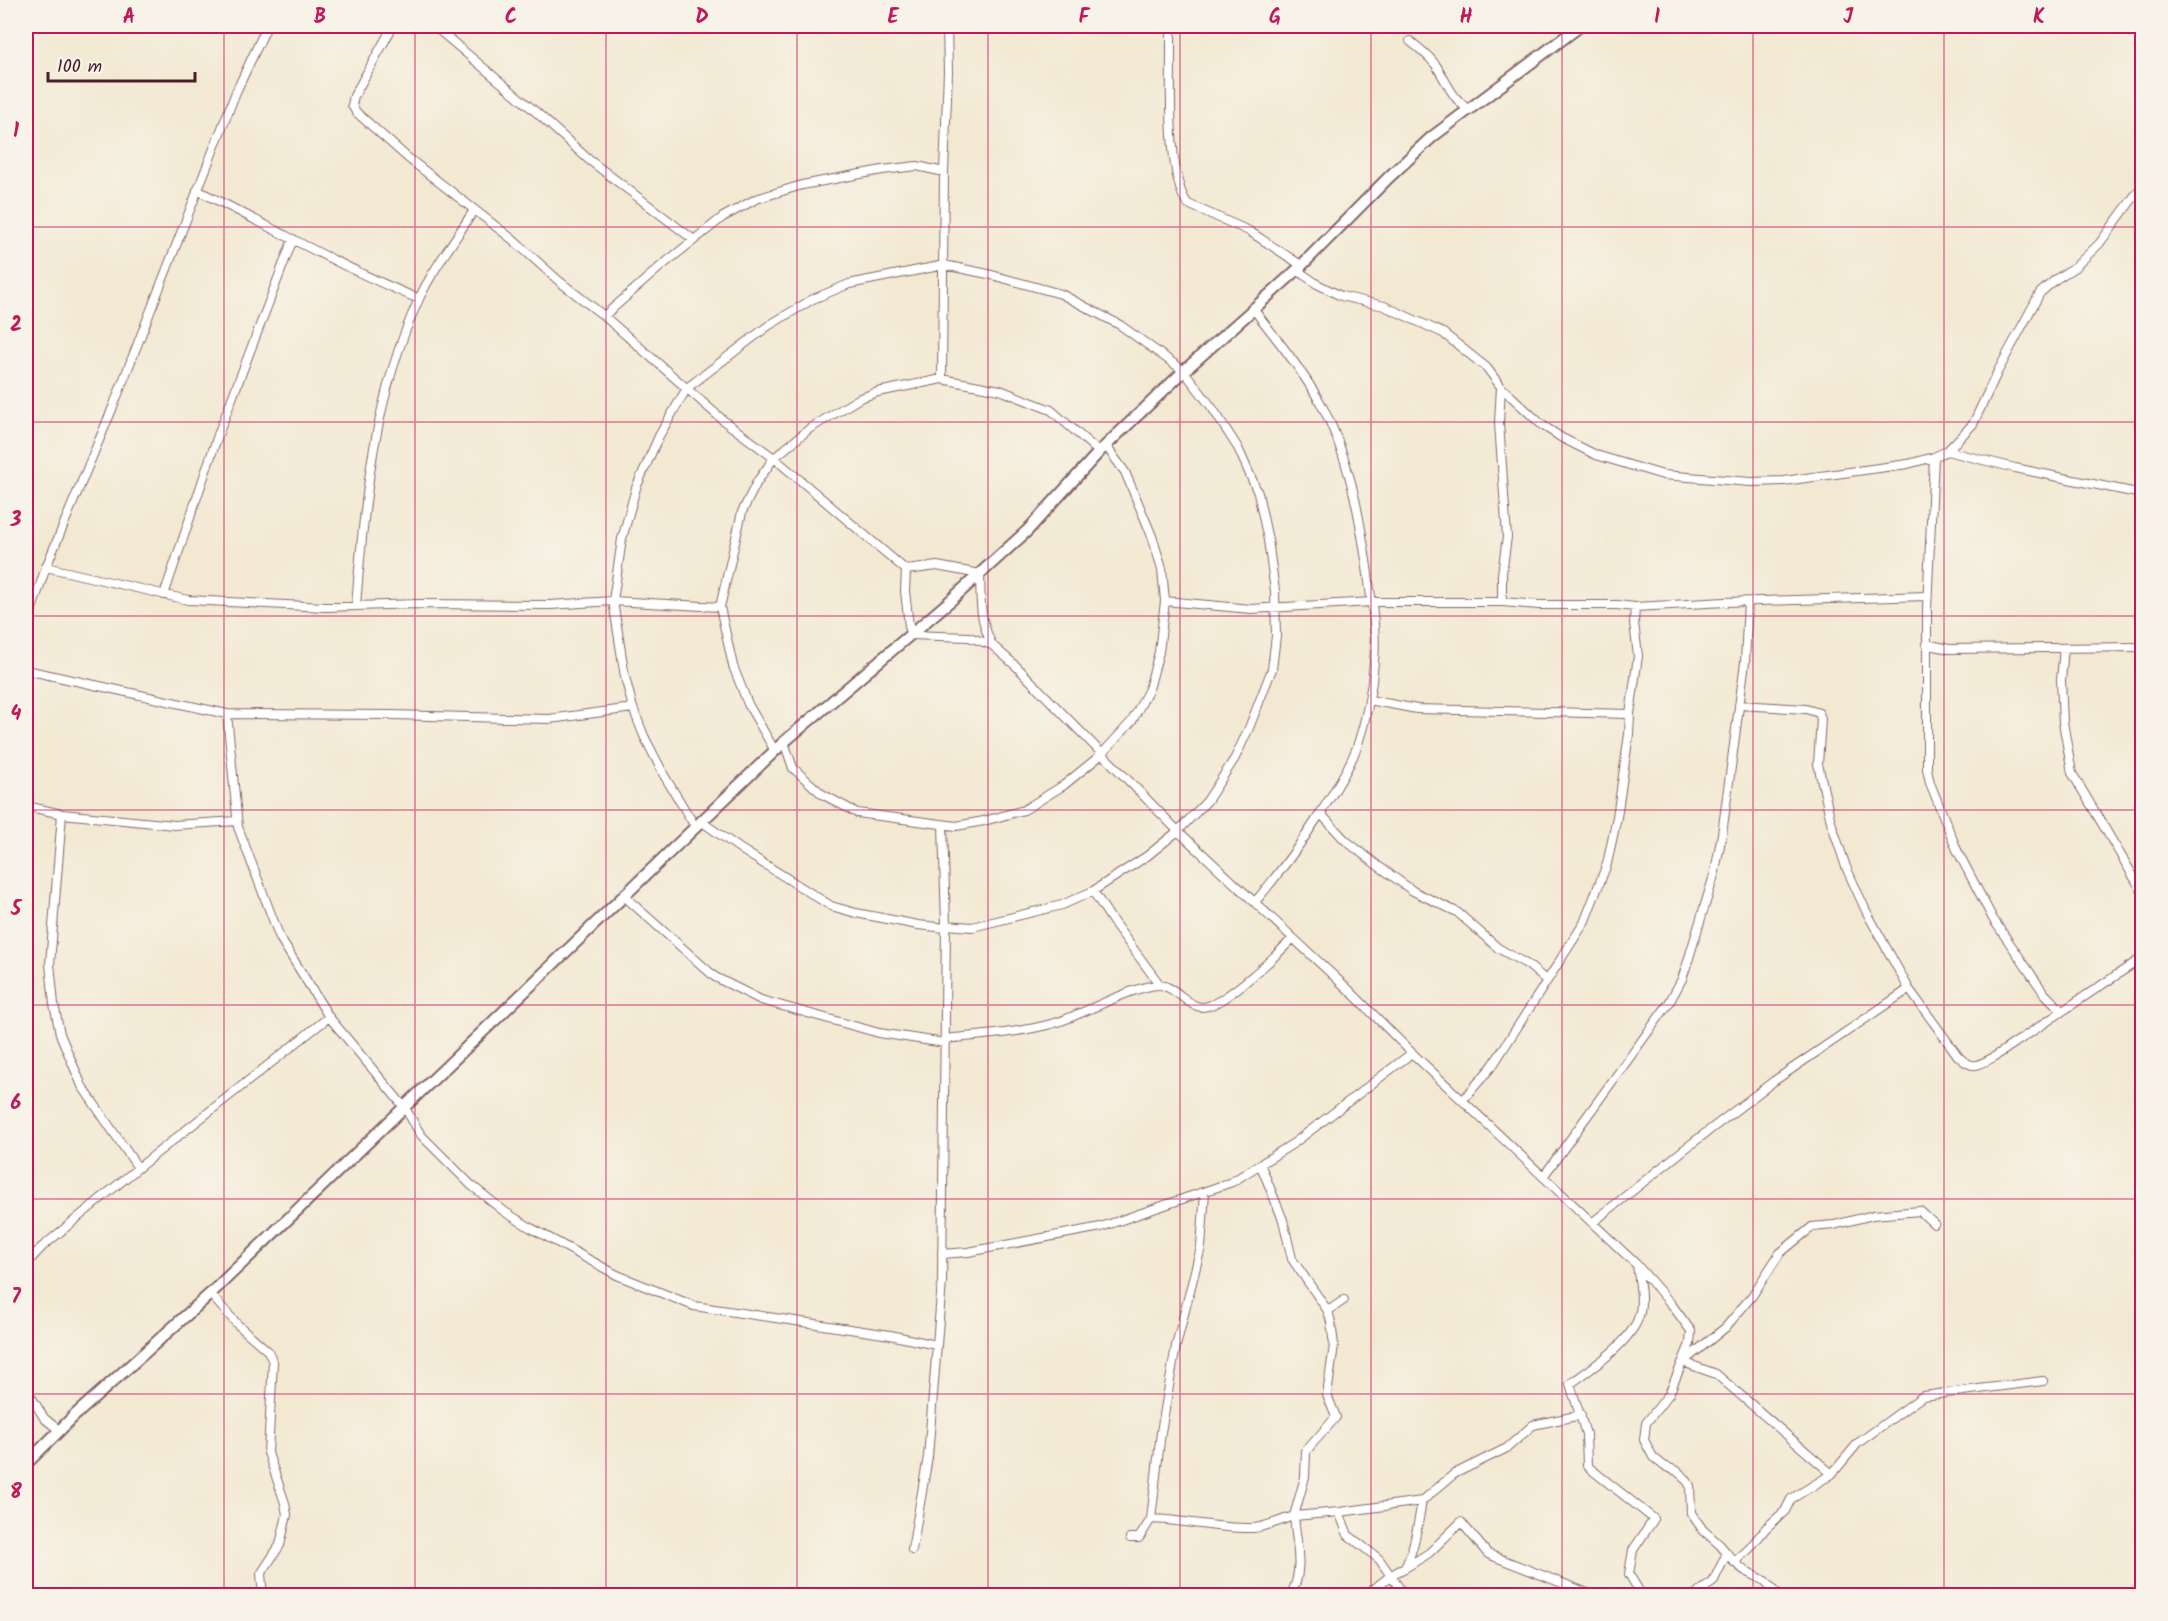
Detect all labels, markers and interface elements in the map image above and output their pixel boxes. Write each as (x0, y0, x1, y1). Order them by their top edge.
text: A (123, 2, 135, 34)
text: B (314, 2, 326, 34)
text: C (505, 2, 517, 34)
text: D (695, 2, 709, 34)
text: E (887, 2, 899, 34)
text: F (1079, 2, 1091, 34)
text: G (1269, 2, 1281, 34)
text: H (1459, 2, 1473, 34)
text: I (1654, 2, 1660, 34)
text: J (1843, 2, 1854, 34)
text: K (2033, 2, 2045, 34)
scale bar (48, 45, 195, 83)
text: 100 m (57, 53, 102, 82)
text: 1 (13, 116, 19, 148)
text: 2 (10, 310, 22, 342)
text: 3 (10, 505, 22, 537)
text: 4 (11, 699, 22, 731)
text: 5 (10, 894, 23, 926)
text: 6 (11, 1088, 22, 1120)
text: 7 (11, 1282, 21, 1314)
text: 8 (10, 1477, 22, 1509)

